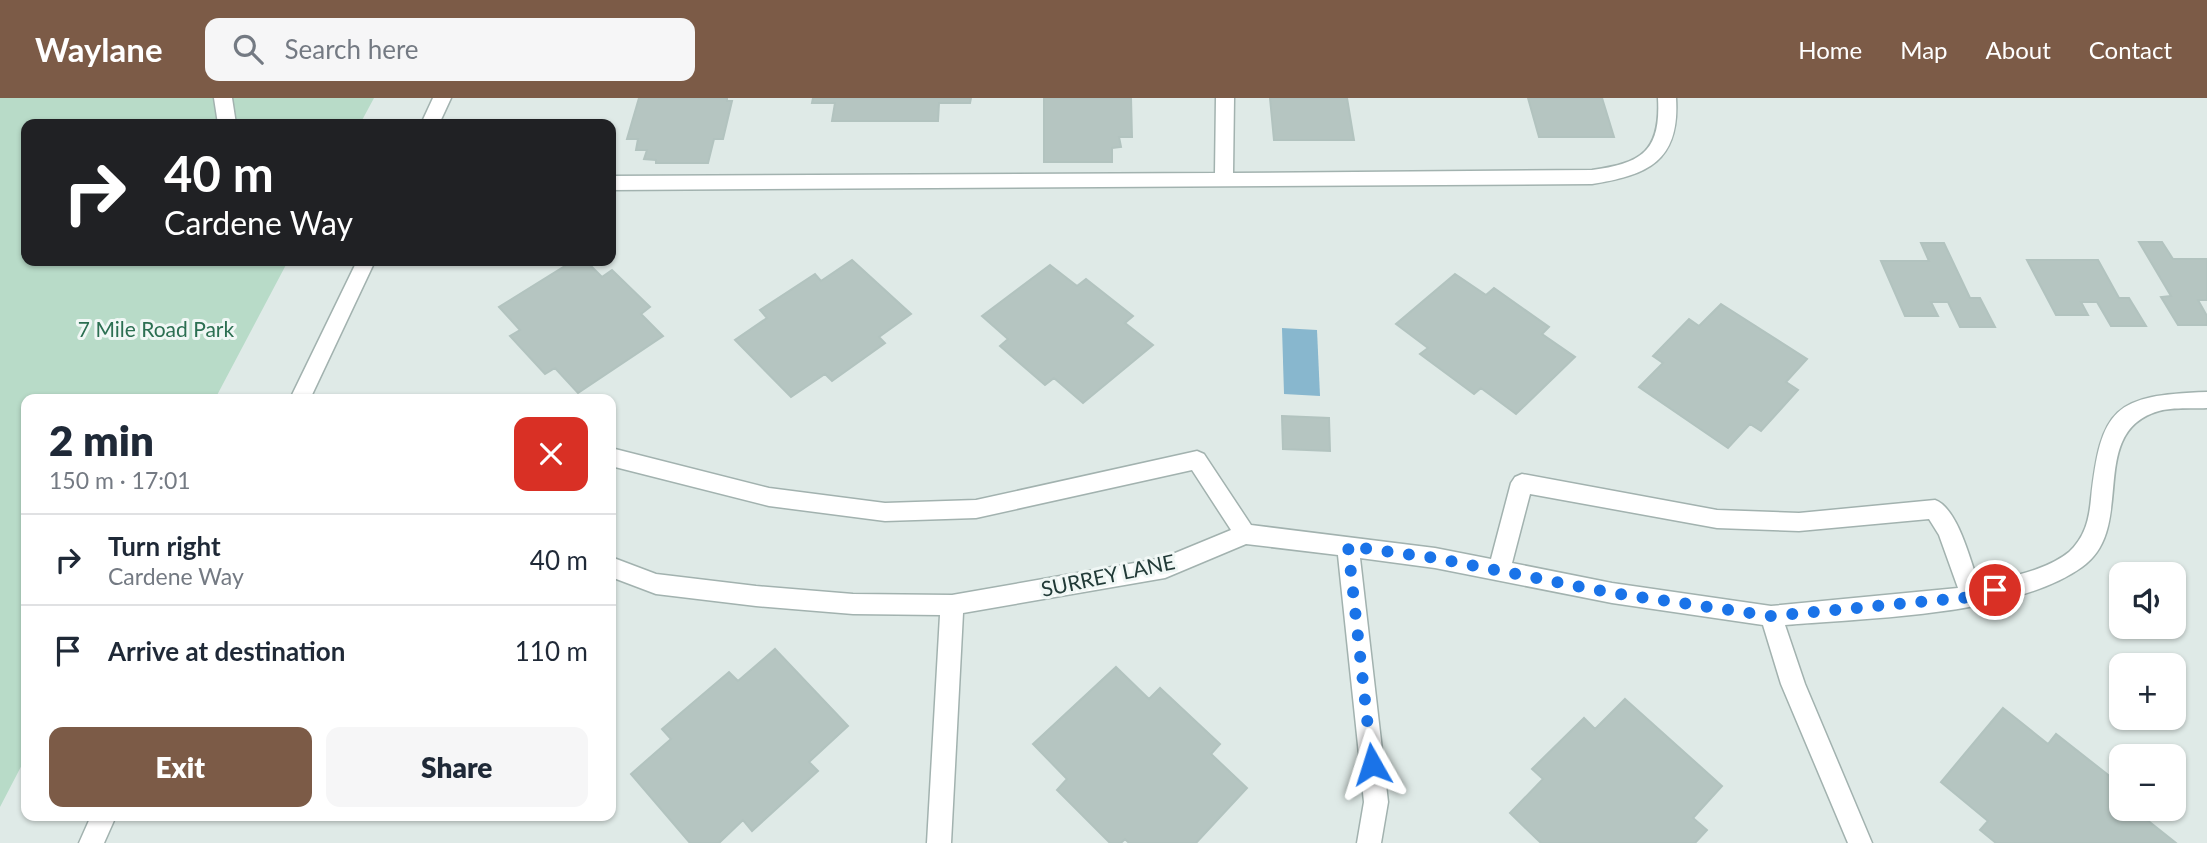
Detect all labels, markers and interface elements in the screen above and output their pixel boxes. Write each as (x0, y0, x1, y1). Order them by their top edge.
search box (205, 18, 695, 81)
text: Waylane (35, 29, 163, 69)
icon: search (229, 30, 267, 68)
text: Search here (285, 33, 419, 65)
text: Home (1798, 35, 1862, 64)
text: Map (1900, 35, 1948, 64)
text: About (1986, 35, 2051, 64)
text: Contact (2089, 35, 2172, 64)
text: 40 m (164, 144, 274, 202)
icon: right (49, 147, 140, 238)
text: Cardene Way (164, 203, 353, 242)
park label: 7 Mile Road Park (78, 316, 234, 341)
text: 2 min (49, 415, 154, 465)
button: close (514, 417, 588, 491)
text: 150 m · 17:01 (49, 466, 191, 494)
text: Turn right (108, 530, 221, 562)
icon: right (49, 541, 87, 579)
text: 40 m (530, 544, 588, 576)
street label: SURREY LANE (1039, 548, 1177, 601)
pin (1965, 560, 2025, 620)
text: Cardene Way (108, 562, 244, 590)
map controls (2109, 562, 2186, 821)
button: sound (2109, 562, 2186, 639)
icon: arrive (1976, 571, 2014, 609)
icon: arrive (49, 632, 87, 670)
text: Arrive at destination (108, 635, 345, 667)
text: 110 m (515, 635, 588, 667)
button: + (2109, 653, 2186, 730)
button: Exit (49, 727, 312, 807)
button: Share (326, 727, 588, 807)
position arrow (1335, 727, 1409, 801)
button: − (2109, 744, 2186, 821)

